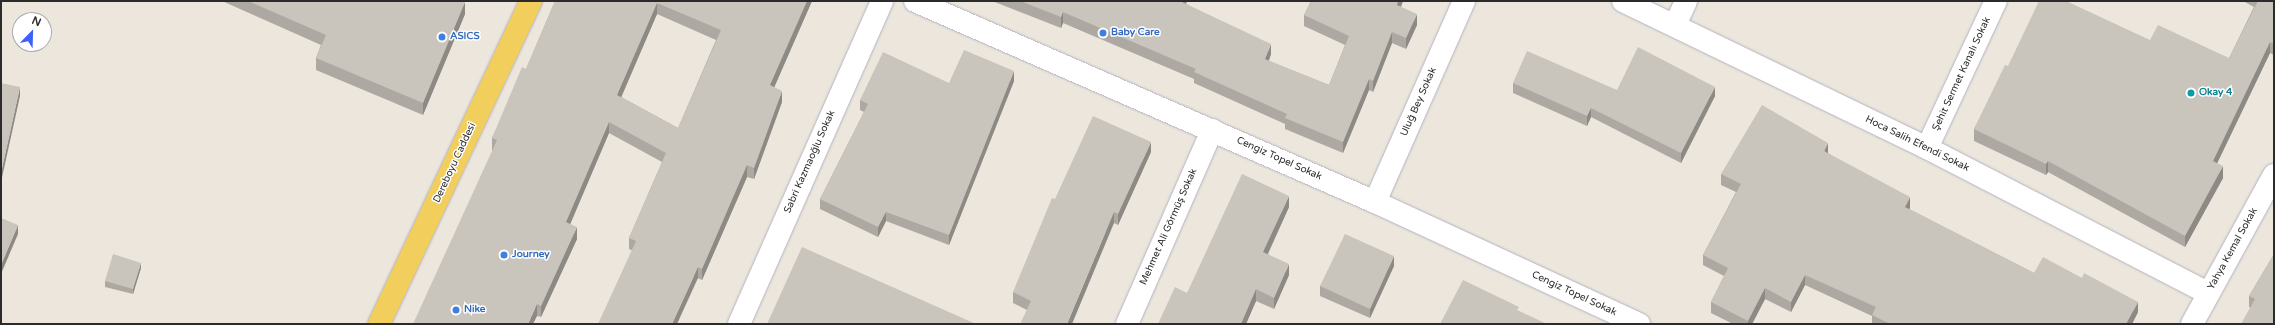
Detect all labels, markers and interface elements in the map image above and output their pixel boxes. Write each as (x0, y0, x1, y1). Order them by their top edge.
north arrow (12, 12, 52, 52)
text: N (30, 14, 43, 29)
street label: Şehit Sermet Kanalı Sokak (1930, 15, 1994, 133)
place label: Baby Care (1111, 27, 1160, 39)
marker: Baby Care (1098, 28, 1108, 38)
place label: ASICS (450, 31, 480, 43)
marker: ASICS (437, 32, 447, 42)
street label: Uluğ Bey Sokak (1398, 66, 1440, 138)
place label: Okay 4 (2199, 87, 2232, 99)
marker: Okay 4 (2186, 88, 2196, 98)
street label: Sabri Kazmaoğlu Sokak (782, 109, 838, 215)
street label: Hoca Salih Efendi Sokak (1863, 114, 1971, 174)
street label: Dereboyu Caddesi (431, 121, 479, 205)
street label: Cengiz Topel Sokak (1234, 135, 1324, 183)
street label: Mehmet Ali Görmüş Sokak (1138, 167, 1200, 287)
street label: Yahya Kemal Sokak (2206, 206, 2260, 292)
place label: Journey (512, 249, 550, 261)
marker: Journey (499, 250, 509, 260)
street label: Cengiz Topel Sokak (1530, 269, 1618, 319)
place label: Nike (464, 304, 485, 316)
marker: Nike (451, 305, 461, 315)

